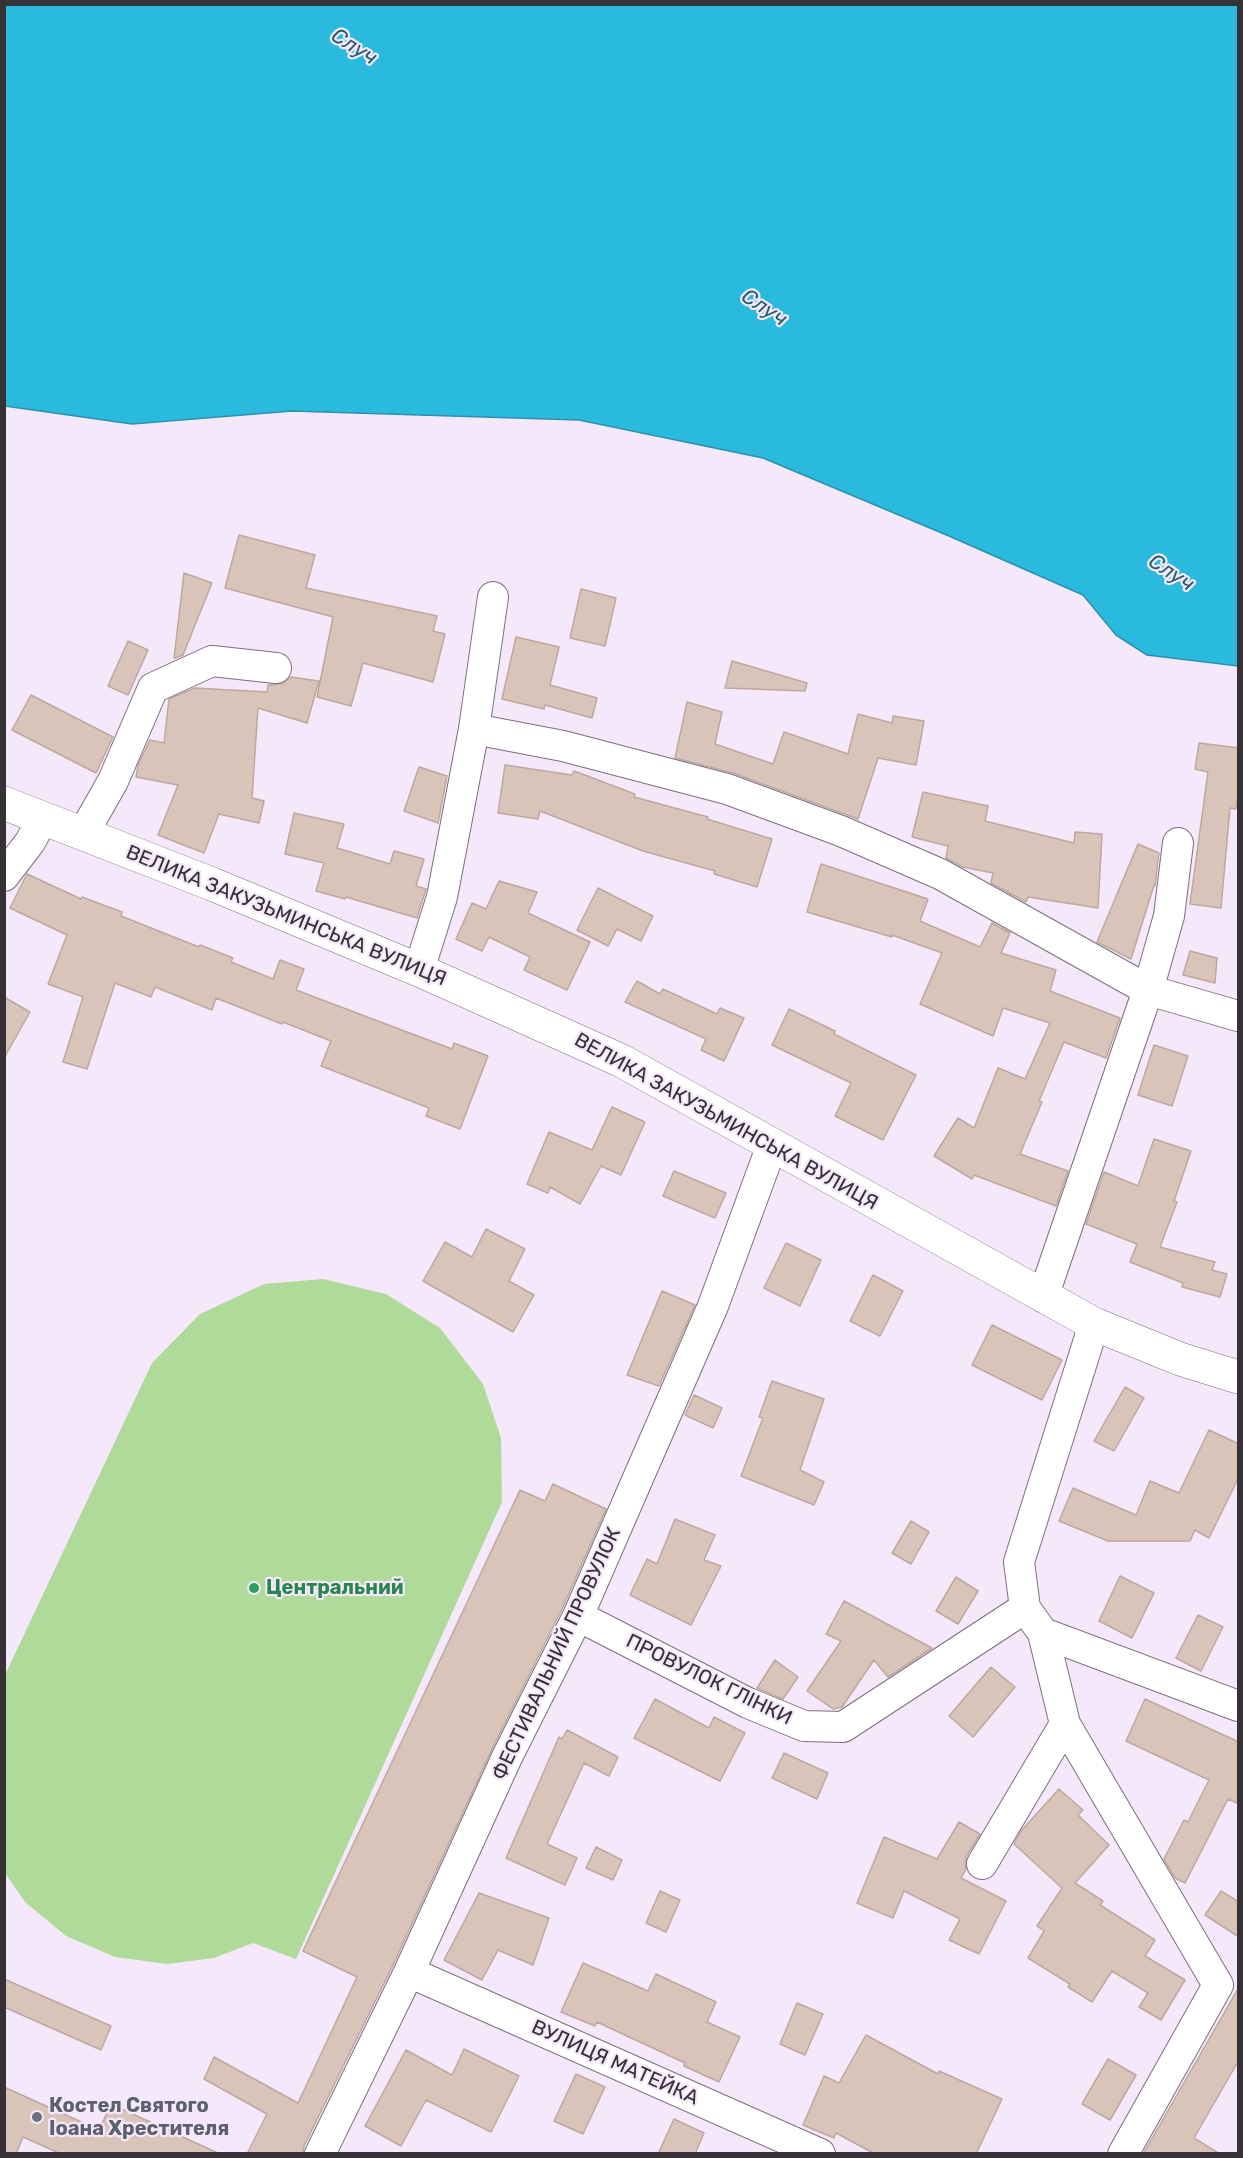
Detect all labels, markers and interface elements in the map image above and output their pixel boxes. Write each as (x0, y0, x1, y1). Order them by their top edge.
water label: Случ (326, 23, 382, 71)
water label: Случ (736, 284, 792, 332)
water label: Случ (1143, 549, 1199, 597)
street label: ВЕЛИКА ЗАКУЗЬМИНСЬКА ВУЛИЦЯ (122, 841, 450, 991)
street label: ВЕЛИКА ЗАКУЗЬМИНСЬКА ВУЛИЦЯ (570, 1028, 882, 1216)
street label: ФЕСТИВАЛЬНИЙ ПРОВУЛОК (488, 1524, 626, 1784)
place label: Центральний (266, 1576, 404, 1600)
marker: Центральний (247, 1581, 261, 1595)
street label: ПРОВУЛОК ГЛІНКИ (622, 1629, 796, 1731)
street label: ВУЛИЦЯ МАТЕЙКА (528, 2015, 702, 2111)
place label: Костел Святого Іоана Хрестителя (49, 2094, 229, 2141)
marker: Костел Святого Іоана Хрестителя (30, 2110, 44, 2124)

